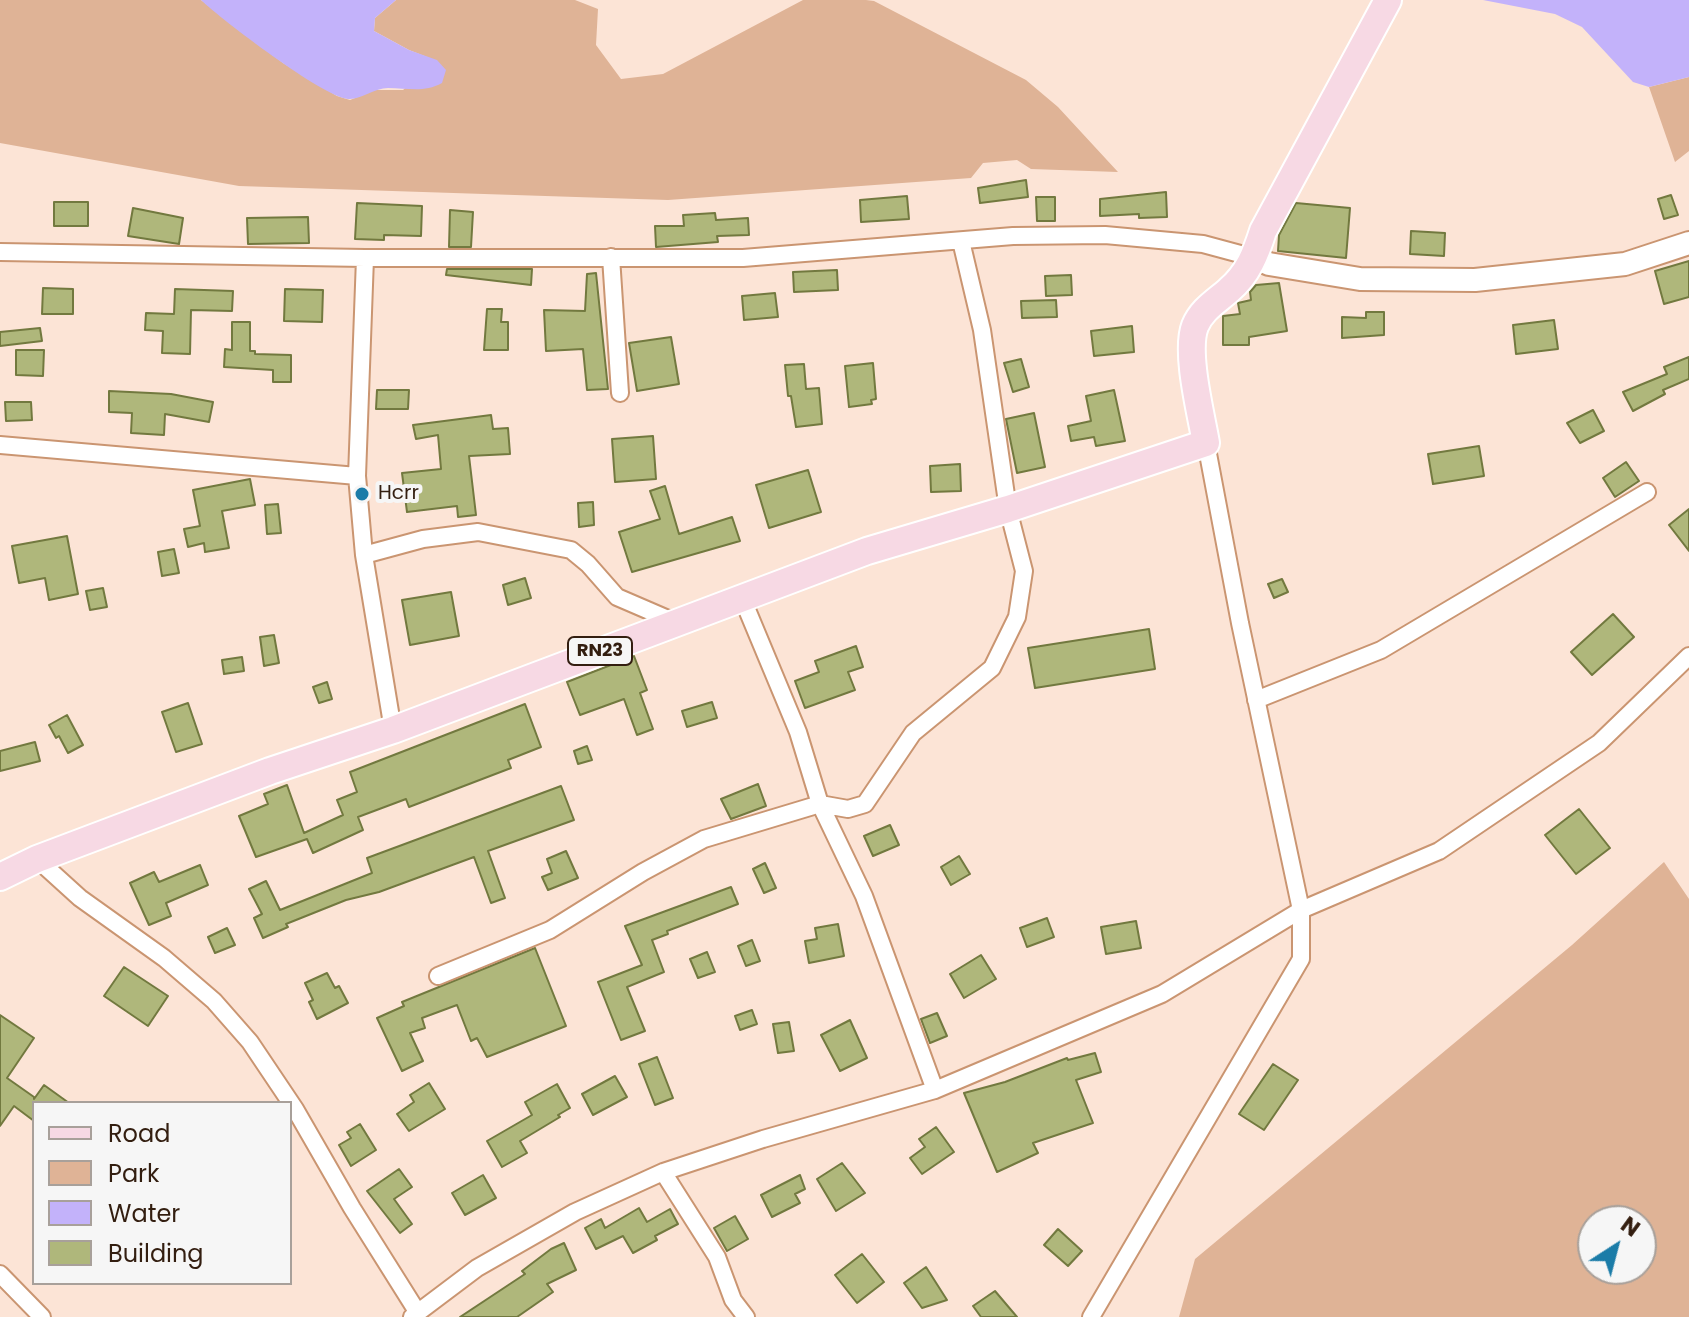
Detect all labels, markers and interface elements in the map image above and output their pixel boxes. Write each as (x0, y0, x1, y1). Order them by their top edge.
place label: Hcrr (378, 482, 419, 506)
marker: Hcrr (353, 485, 371, 503)
road number: RN23 (568, 637, 632, 665)
legend (32, 1101, 292, 1285)
text: Road (108, 1117, 170, 1150)
text: Park (108, 1157, 159, 1190)
text: Water (108, 1197, 180, 1230)
north arrow (1577, 1205, 1657, 1285)
text: N (1614, 1209, 1646, 1244)
text: Building (108, 1237, 204, 1270)

